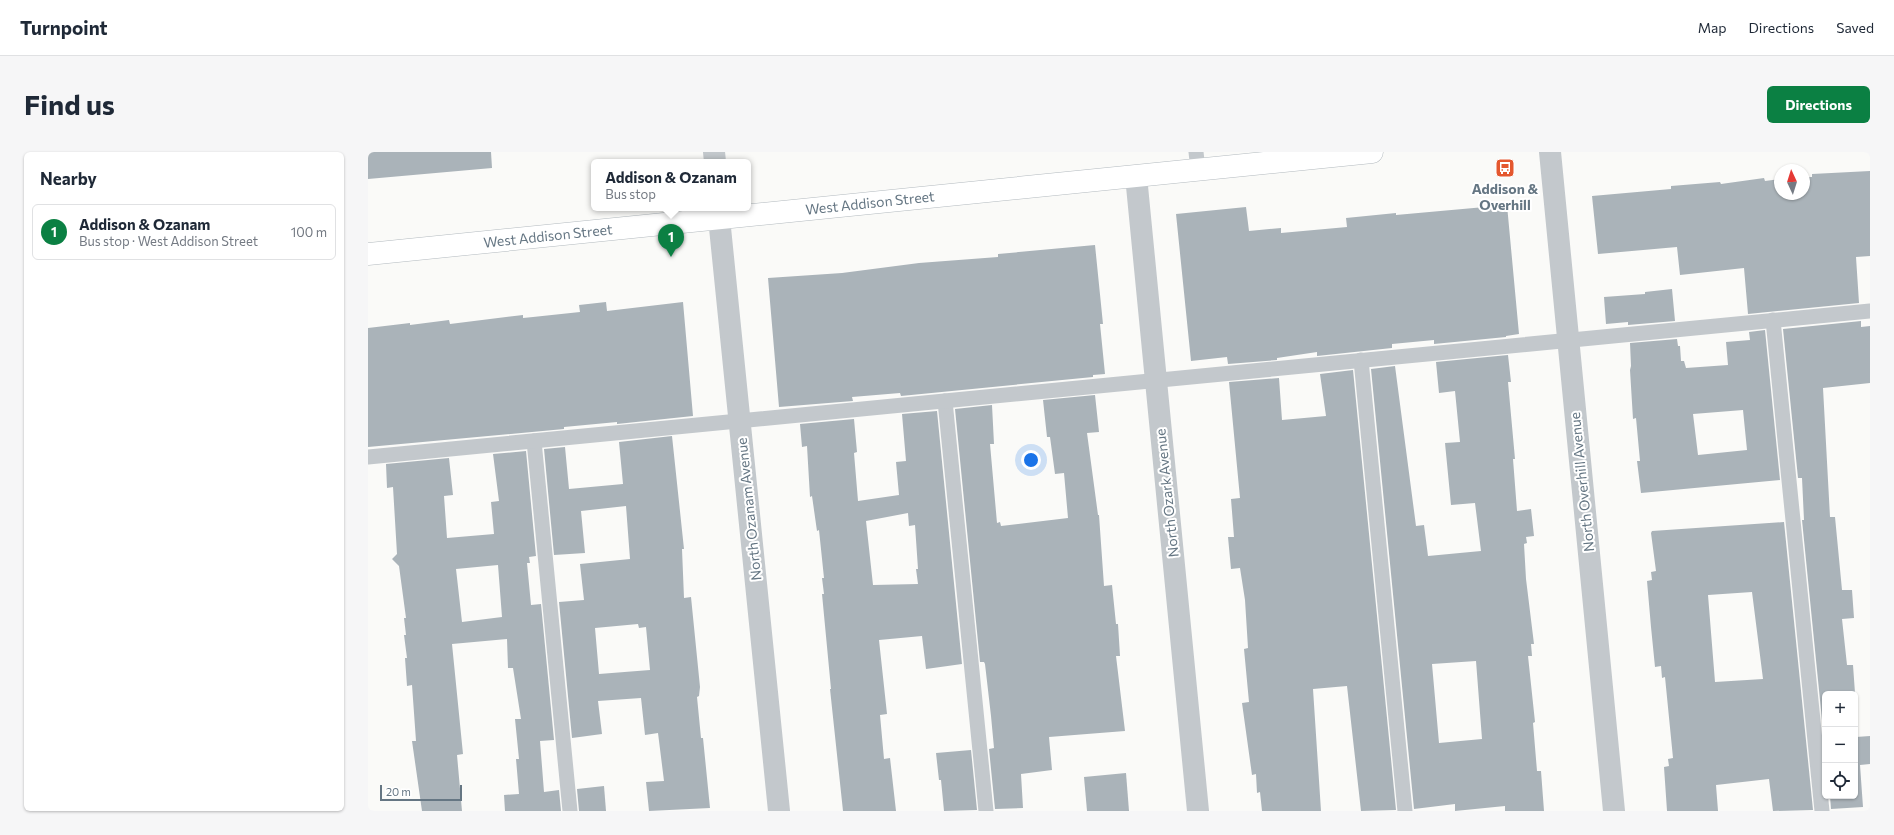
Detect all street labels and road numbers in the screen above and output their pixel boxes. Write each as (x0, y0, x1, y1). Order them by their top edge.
street label: West Addison Street (805, 187, 936, 218)
street label: West Addison Street (483, 220, 614, 251)
street label: North Overhill Avenue (1566, 411, 1597, 553)
street label: North Ozark Avenue (1151, 428, 1182, 558)
street label: North Ozanam Avenue (733, 437, 764, 581)

